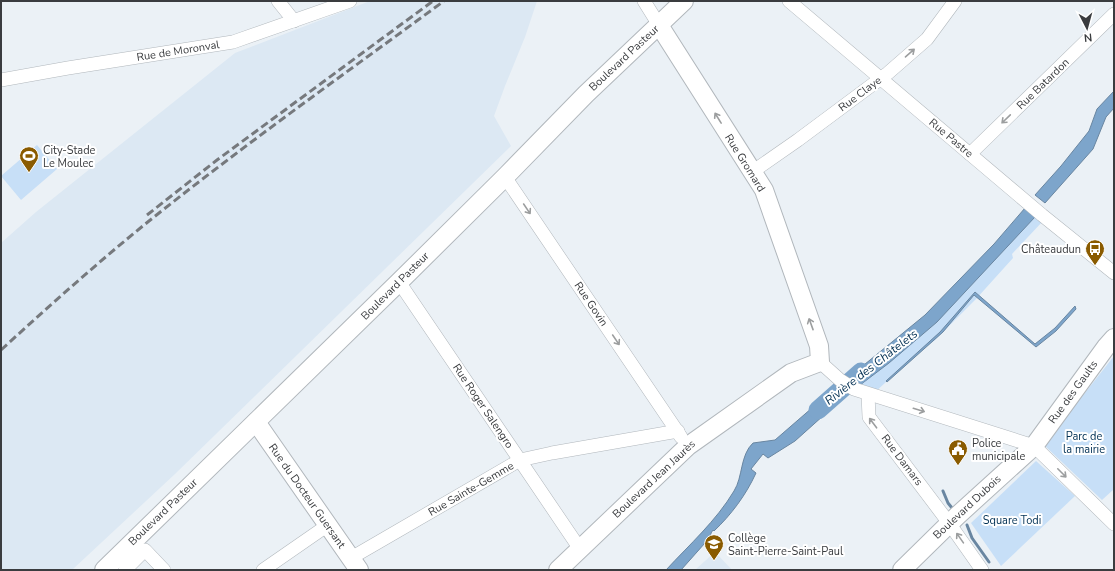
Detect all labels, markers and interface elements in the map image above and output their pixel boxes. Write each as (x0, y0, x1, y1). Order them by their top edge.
north arrow (1067, 8, 1107, 48)
street label: Boulevard Pasteur (586, 22, 662, 94)
text: N (1083, 30, 1093, 45)
street label: Rue de Moronval (136, 37, 221, 65)
one-way arrow (905, 49, 916, 58)
street label: Rue Batardon (1013, 55, 1073, 113)
street label: Rue Claye (835, 73, 885, 115)
one-way arrow (714, 113, 722, 124)
street label: Rue Pastre (926, 115, 976, 161)
one-way arrow (1001, 115, 1011, 124)
street label: Rue Gromard (721, 131, 769, 195)
place label: City-Stade Le Moulec (43, 143, 96, 171)
sports icon: City-Stade Le Moulec (18, 145, 40, 173)
one-way arrow (523, 204, 531, 215)
bus stop icon: Châteaudun (1084, 238, 1106, 266)
place label: Châteaudun (1021, 242, 1081, 257)
street label: Boulevard Pasteur (358, 249, 432, 323)
street label: Rue Govin (571, 279, 611, 329)
one-way arrow (807, 319, 815, 331)
water label: Rivière des Châtelets (821, 326, 921, 408)
one-way arrow (612, 334, 620, 345)
street label: Rue des Gaults (1045, 357, 1101, 427)
street label: Rue Roger Salengro (449, 361, 517, 451)
one-way arrow (912, 407, 925, 414)
one-way arrow (869, 417, 877, 428)
park label: Parc de la mairie (1063, 429, 1105, 457)
street label: Rue Damars (878, 431, 926, 489)
place label: Police municipale (972, 436, 1025, 464)
street label: Boulevard Jean Jaurès (609, 437, 699, 521)
public building icon: Police municipale (947, 438, 969, 466)
street label: Rue du Docteur Guersant (265, 441, 349, 551)
street label: Rue Sainte-Gemme (425, 458, 517, 520)
one-way arrow (1057, 468, 1067, 478)
street label: Boulevard Dubois (930, 472, 1004, 542)
street label: Boulevard Pasteur (125, 475, 201, 549)
park label: Square Todi (983, 513, 1041, 528)
place label: Collège Saint-Pierre-Saint-Paul (728, 531, 844, 559)
school or university icon: Collège Saint-Pierre-Saint-Paul (703, 533, 725, 561)
one-way arrow (956, 533, 964, 544)

